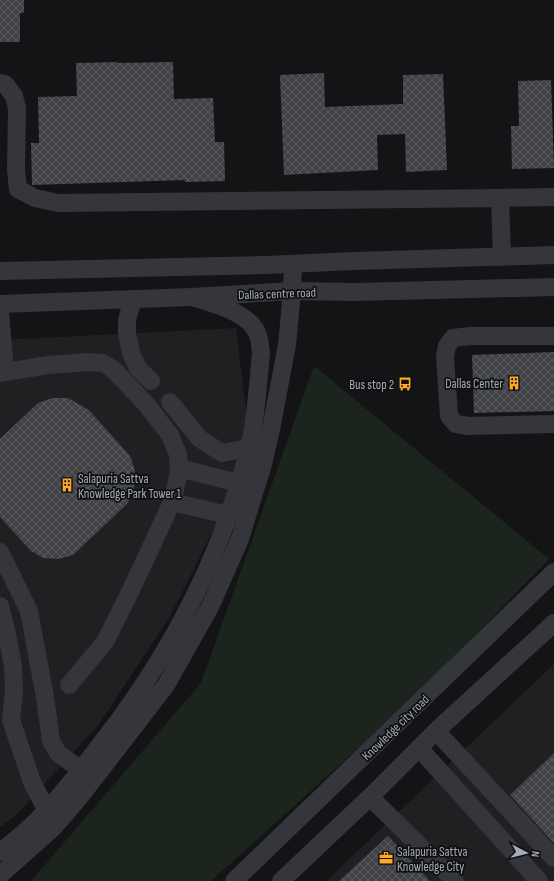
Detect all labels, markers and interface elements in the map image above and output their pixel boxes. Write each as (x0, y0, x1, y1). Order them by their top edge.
street label: Dallas centre road (238, 285, 316, 303)
building icon: Dallas Center (506, 375, 522, 391)
bus stop icon: Bus stop 2 (397, 376, 413, 392)
place label: Dallas Center (445, 376, 503, 392)
place label: Bus stop 2 (349, 377, 394, 393)
place label: Salapuria Sattva Knowledge Park Tower 1 (78, 471, 182, 502)
building icon: Salapuria Sattva Knowledge Park Tower 1 (59, 477, 75, 493)
street label: Knowledge city road (359, 692, 433, 764)
north arrow (506, 833, 546, 873)
place label: Salapuria Sattva Knowledge City (397, 844, 467, 875)
office icon: Salapuria Sattva Knowledge City (378, 850, 394, 866)
text: N (529, 850, 542, 858)

